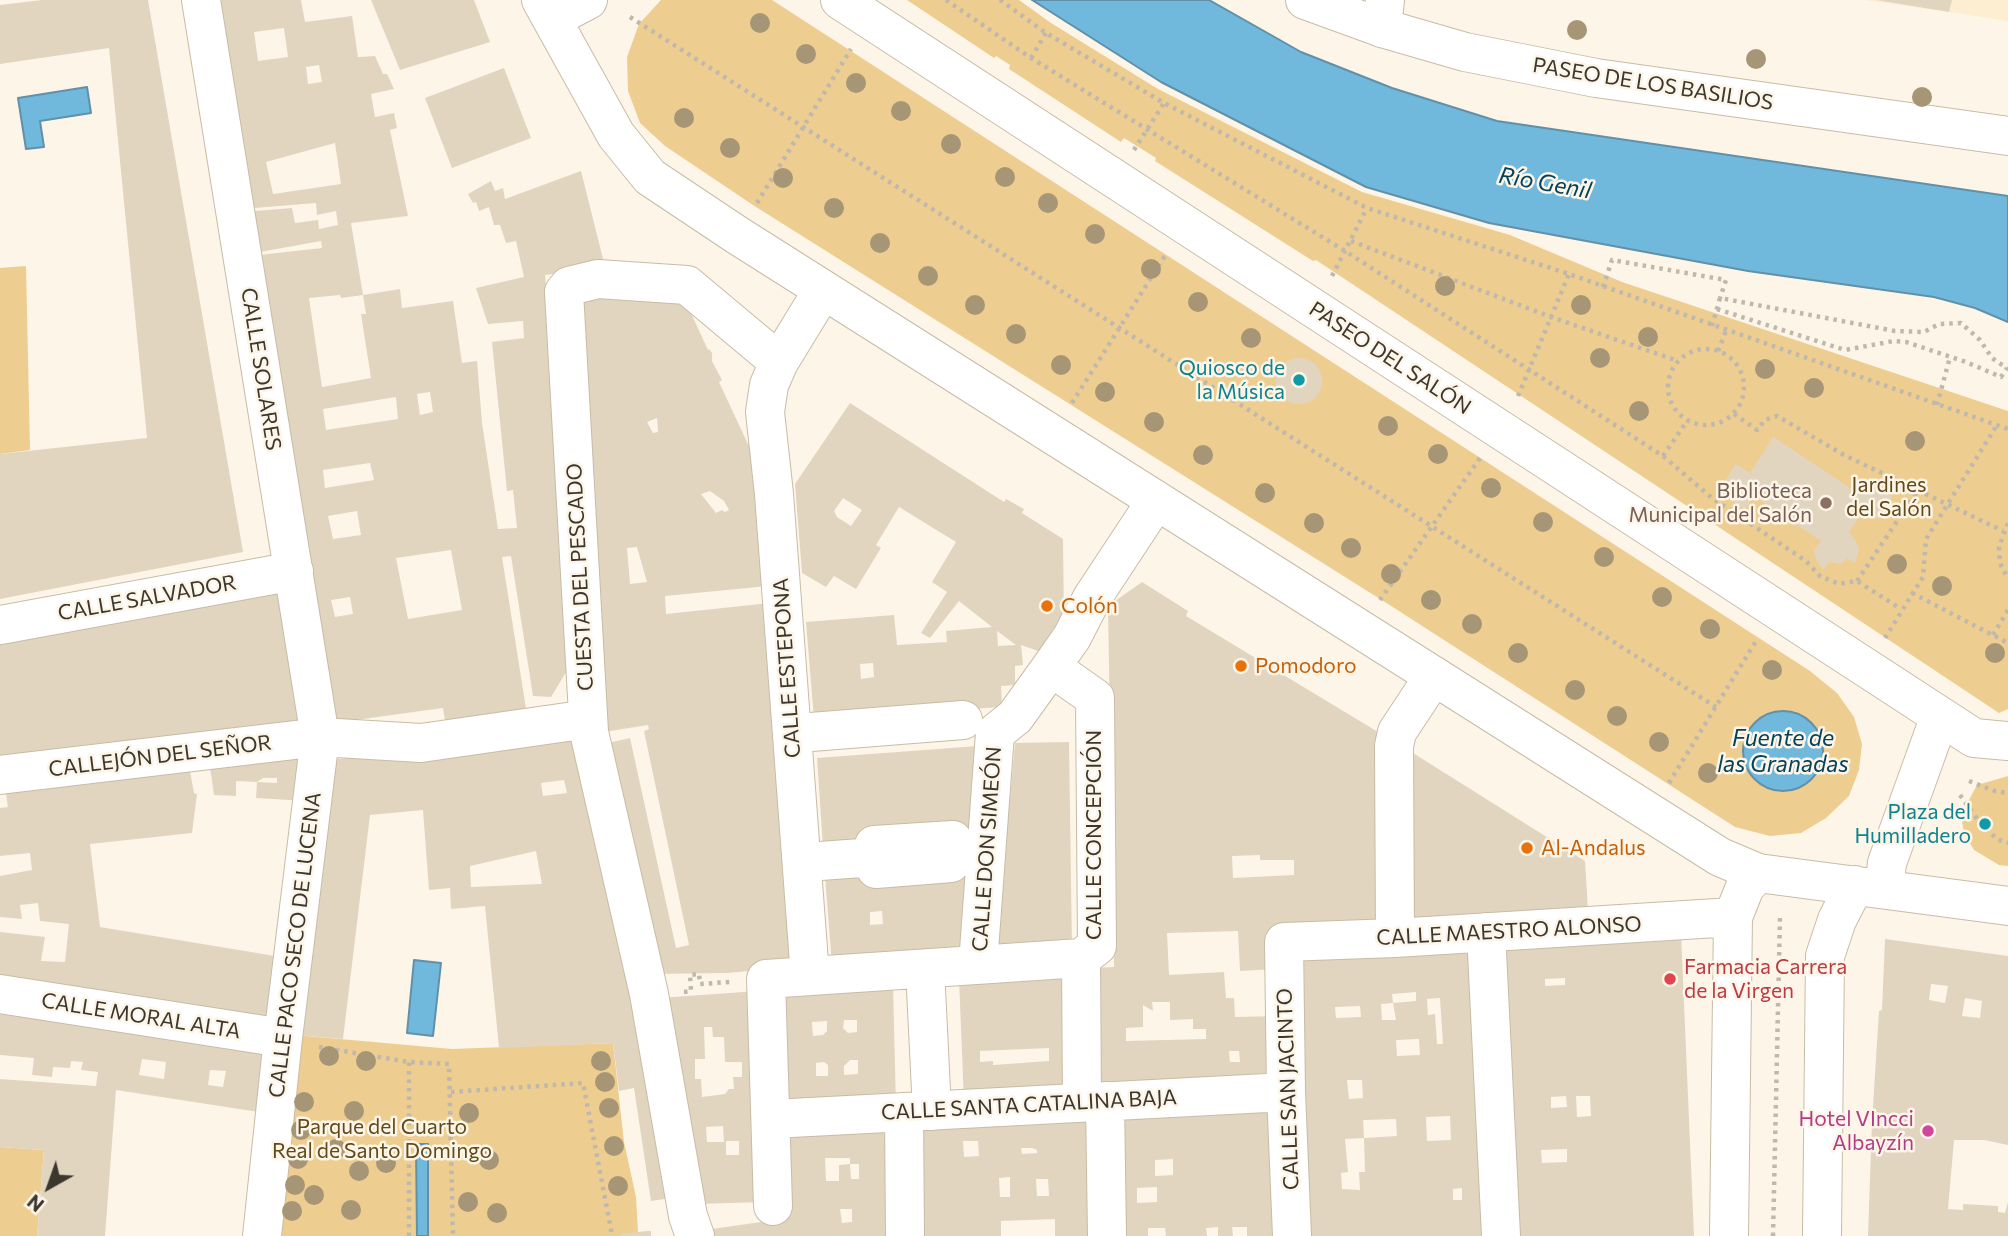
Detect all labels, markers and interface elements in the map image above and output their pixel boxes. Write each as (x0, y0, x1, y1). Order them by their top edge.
street label: PASEO DE LOS BASILIOS (1531, 53, 1775, 115)
water label: Río Genil (1497, 161, 1593, 205)
street label: CALLE SOLARES (236, 286, 286, 452)
street label: PASEO DEL SALÓN (1304, 296, 1476, 420)
place label: Quiosco de la Música (1179, 355, 1285, 405)
marker: Quiosco de la Música (1291, 372, 1307, 388)
street label: CUESTA DEL PESCADO (561, 463, 599, 691)
park label: Jardines del Salón (1846, 472, 1932, 522)
place label: Biblioteca Municipal del Salón (1628, 478, 1812, 528)
marker: Biblioteca Municipal del Salón (1818, 495, 1834, 511)
street label: CALLE SALVADOR (56, 570, 238, 626)
street label: CALLE ESTEPONA (768, 577, 806, 759)
place label: Colón (1061, 593, 1118, 619)
marker: Colón (1039, 598, 1055, 614)
place label: Pomodoro (1255, 653, 1356, 679)
marker: Pomodoro (1233, 658, 1249, 674)
water label: Fuente de las Granadas (1717, 724, 1849, 778)
street label: CALLEJÓN DEL SEÑOR (47, 730, 273, 782)
street label: CALLE CONCEPCIÓN (1081, 730, 1107, 940)
street label: CALLE DON SIMEÓN (967, 746, 1007, 952)
street label: CALLE PACO SECO DE LUCENA (264, 791, 326, 1099)
place label: Plaza del Humilladero (1854, 799, 1971, 849)
marker: Plaza del Humilladero (1977, 816, 1993, 832)
place label: Al-Andalus (1541, 835, 1646, 861)
marker: Al-Andalus (1519, 840, 1535, 856)
street label: CALLE MAESTRO ALONSO (1376, 911, 1642, 951)
place label: Farmacia Carrera de la Virgen (1684, 954, 1847, 1004)
marker: Farmacia Carrera de la Virgen (1662, 971, 1678, 987)
street label: CALLE MORAL ALTA (40, 988, 242, 1044)
street label: CALLE SAN JACINTO (1272, 988, 1304, 1190)
street label: CALLE SANTA CATALINA BAJA (880, 1085, 1178, 1125)
place label: Hotel VIncci Albayzín (1798, 1106, 1914, 1156)
park label: Parque del Cuarto Real de Santo Domingo (272, 1114, 492, 1164)
marker: Hotel VIncci Albayzín (1920, 1123, 1936, 1139)
north arrow (14, 1152, 84, 1222)
text: N (22, 1190, 48, 1217)

